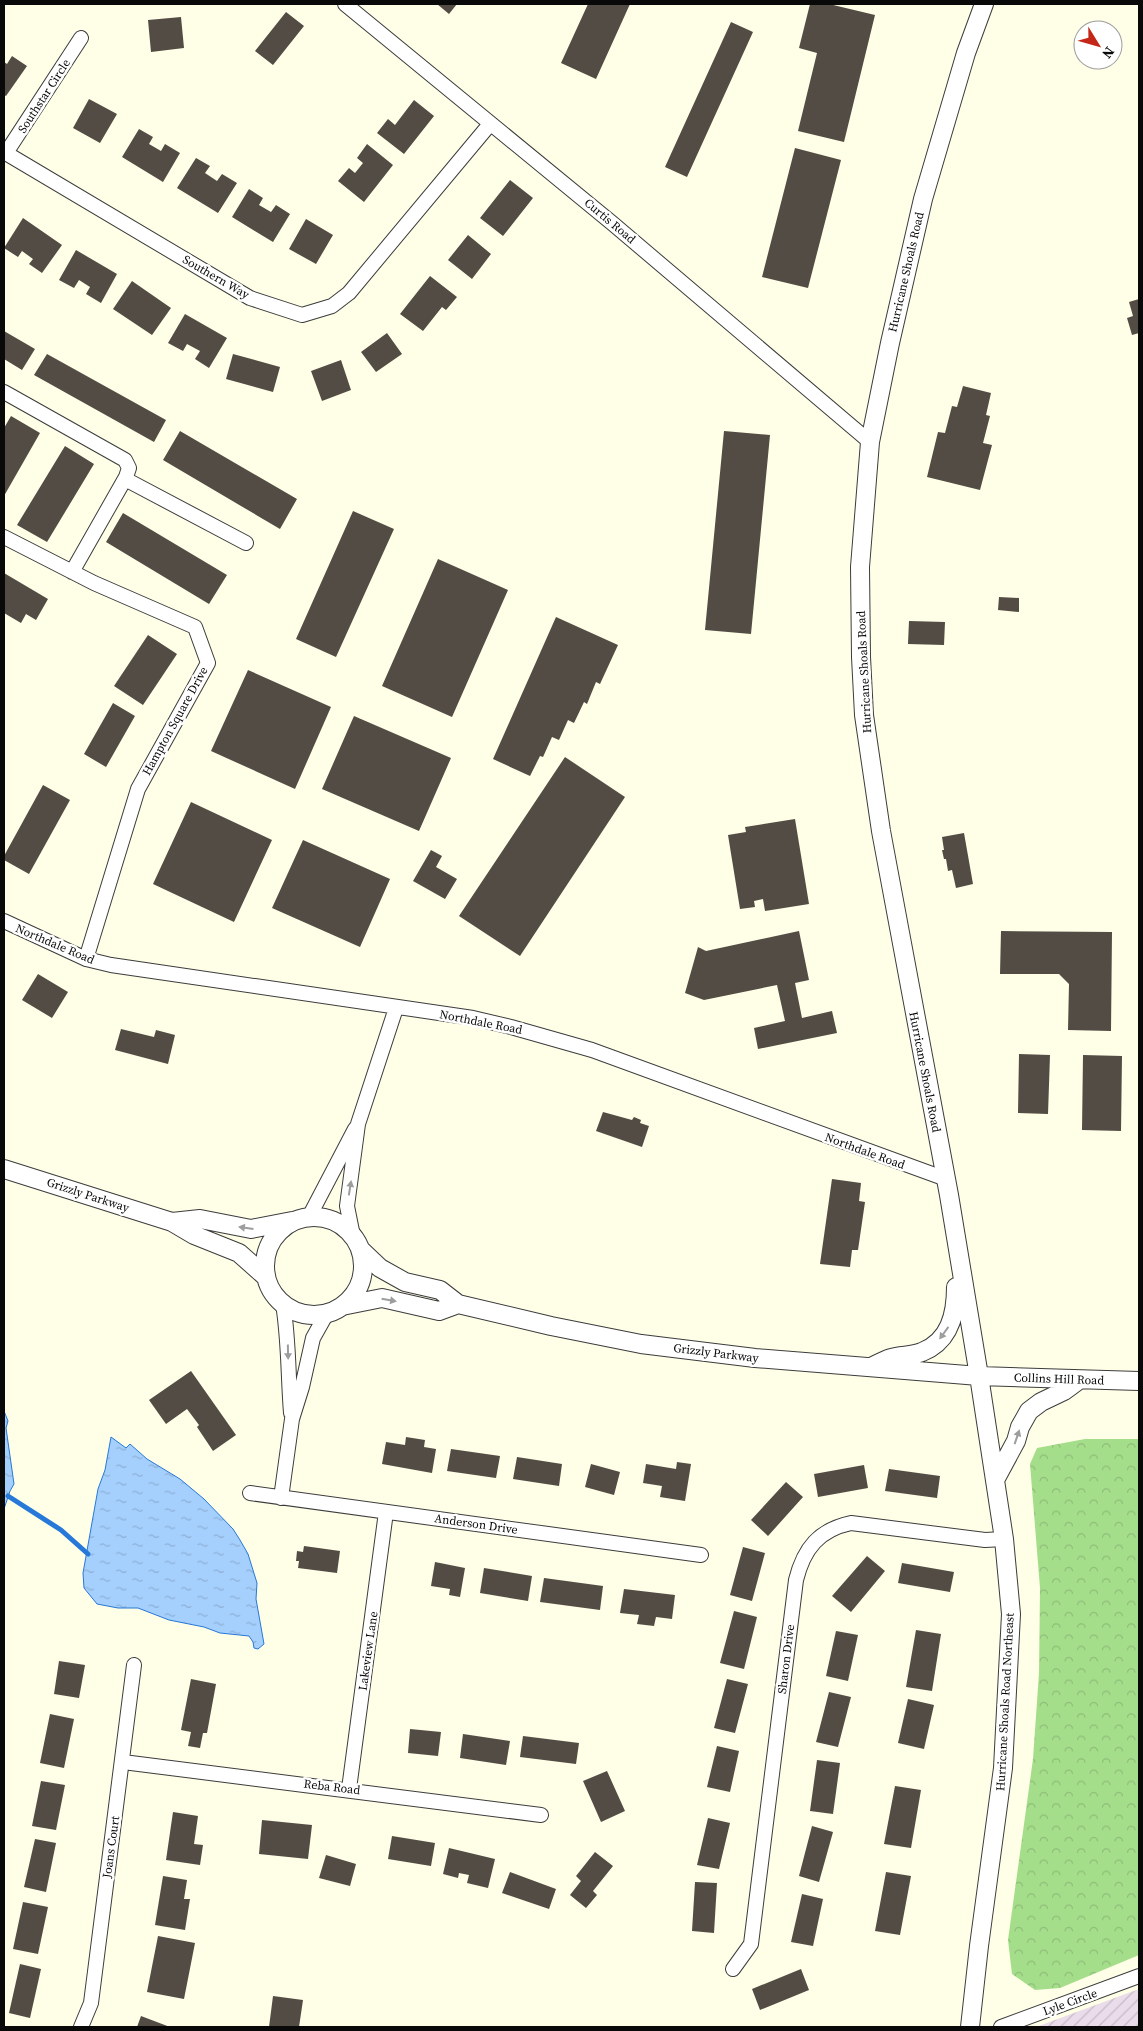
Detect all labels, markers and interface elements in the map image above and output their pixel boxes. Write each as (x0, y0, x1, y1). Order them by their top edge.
north arrow (1073, 20, 1123, 70)
text: N (1097, 43, 1119, 63)
street label: Southstar Circle (14, 56, 74, 136)
street label: Curtis Road (581, 195, 639, 247)
street label: Hurricane Shoals Road (884, 210, 928, 334)
street label: Southern Way (180, 251, 253, 303)
street label: Hurricane Shoals Road (853, 610, 875, 734)
street label: Hampton Square Drive (138, 664, 212, 778)
street label: Northdale Road (13, 920, 97, 968)
street label: Northdale Road (438, 1006, 524, 1038)
street label: Hurricane Shoals Road (905, 1010, 945, 1134)
street label: Northdale Road (823, 1129, 907, 1173)
street label: Grizzly Parkway (45, 1174, 132, 1216)
one-way arrow (346, 1179, 354, 1195)
one-way arrow (237, 1224, 253, 1232)
one-way arrow (382, 1297, 398, 1305)
one-way arrow (939, 1326, 950, 1339)
street label: Grizzly Parkway (672, 1340, 760, 1366)
one-way arrow (284, 1344, 292, 1360)
street label: Collins Hill Road (1014, 1369, 1105, 1389)
one-way arrow (1013, 1429, 1021, 1444)
street label: Anderson Drive (433, 1510, 519, 1538)
street label: Lakeview Lane (355, 1610, 381, 1692)
street label: Hurricane Shoals Road Northeast (992, 1612, 1018, 1792)
street label: Sharon Drive (774, 1623, 798, 1695)
street label: Reba Road (303, 1776, 361, 1798)
street label: Joans Court (99, 1815, 123, 1880)
street label: Lyle Circle (1041, 1985, 1099, 2019)

